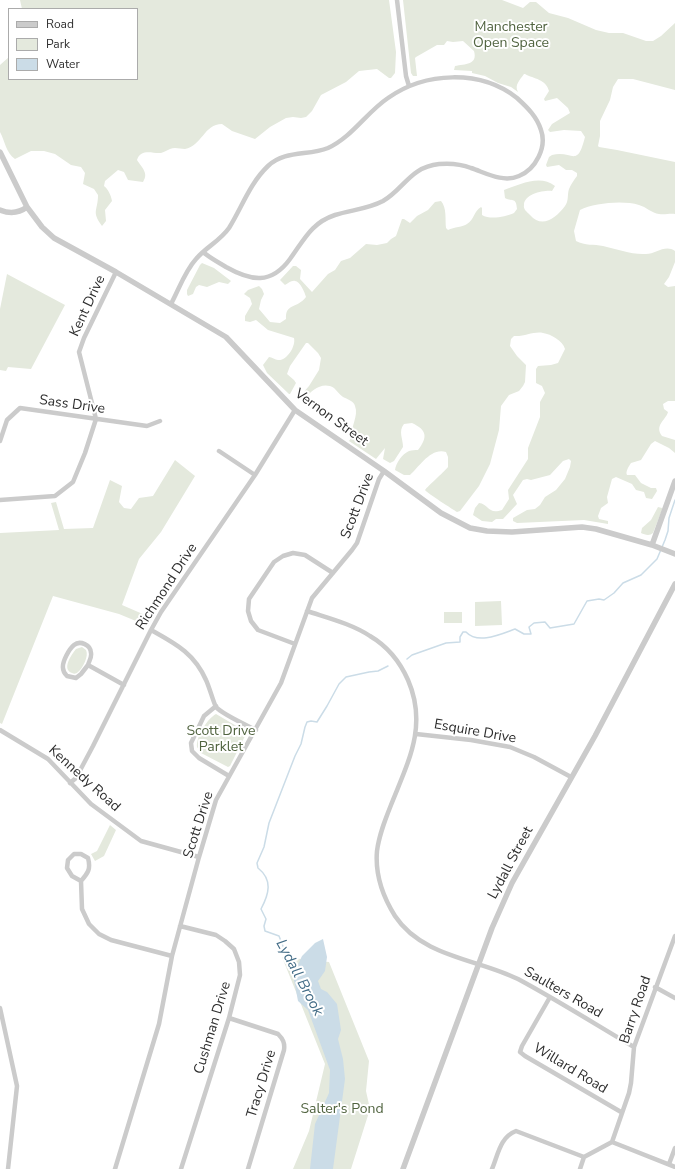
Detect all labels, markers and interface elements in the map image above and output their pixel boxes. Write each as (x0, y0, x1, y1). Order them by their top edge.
legend (8, 8, 138, 80)
text: Road (46, 16, 74, 32)
park label: Manchester Open Space (473, 20, 549, 52)
text: Park (46, 36, 70, 52)
text: Water (46, 56, 80, 72)
street label: Kent Drive (67, 273, 109, 339)
street label: Vernon Street (291, 386, 371, 450)
street label: Sass Drive (38, 392, 106, 418)
street label: Scott Drive (338, 471, 378, 541)
street label: Richmond Drive (133, 541, 201, 633)
street label: Esquire Drive (433, 717, 517, 747)
park label: Scott Drive Parklet (186, 724, 256, 756)
street label: Kennedy Road (45, 742, 123, 816)
street label: Scott Drive (180, 790, 218, 860)
street label: Lydall Street (485, 824, 537, 902)
water label: Lydall Brook (271, 937, 327, 1019)
street label: Saulters Road (521, 964, 605, 1022)
street label: Barry Road (617, 974, 655, 1046)
street label: Cushman Drive (191, 980, 235, 1076)
street label: Willard Road (530, 1040, 610, 1098)
street label: Tracy Drive (244, 1048, 280, 1120)
park label: Salter's Pond (300, 1102, 384, 1118)

